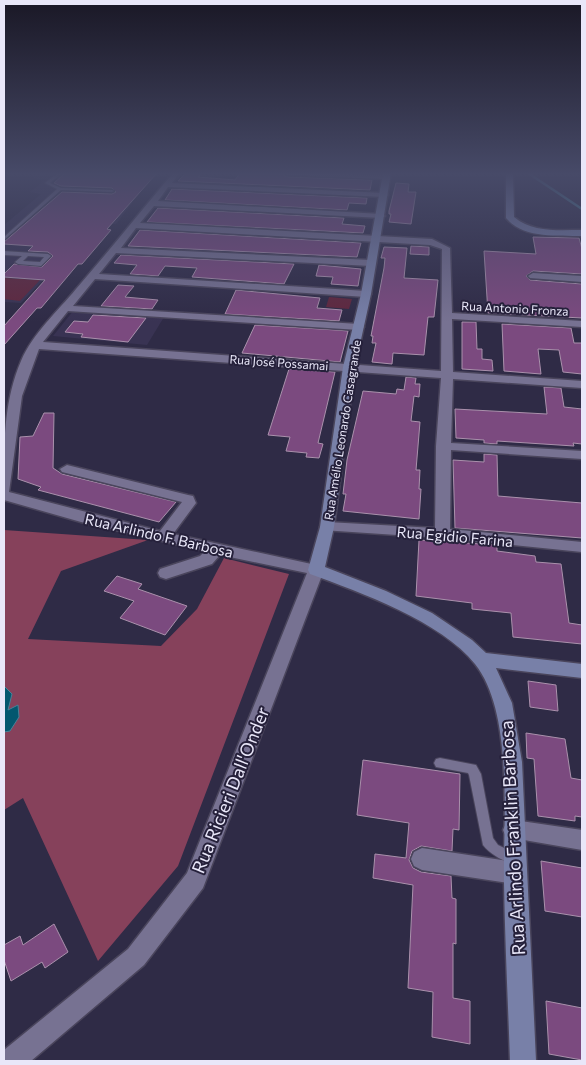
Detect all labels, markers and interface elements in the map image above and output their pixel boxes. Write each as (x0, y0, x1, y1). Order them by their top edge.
street label: Rua Antonio Fronza (461, 298, 569, 318)
street label: Rua Amélio Leonardo Casagrande (321, 339, 363, 521)
street label: Rua José Possamai (229, 352, 329, 373)
street label: Rua Arlindo F. Barbosa (83, 509, 235, 561)
street label: Rua Egidio Farina (396, 522, 514, 550)
street label: Rua Ricieri Dall'Onder (187, 704, 273, 876)
street label: Rua Arlindo Franklin Barbosa (495, 720, 529, 956)

